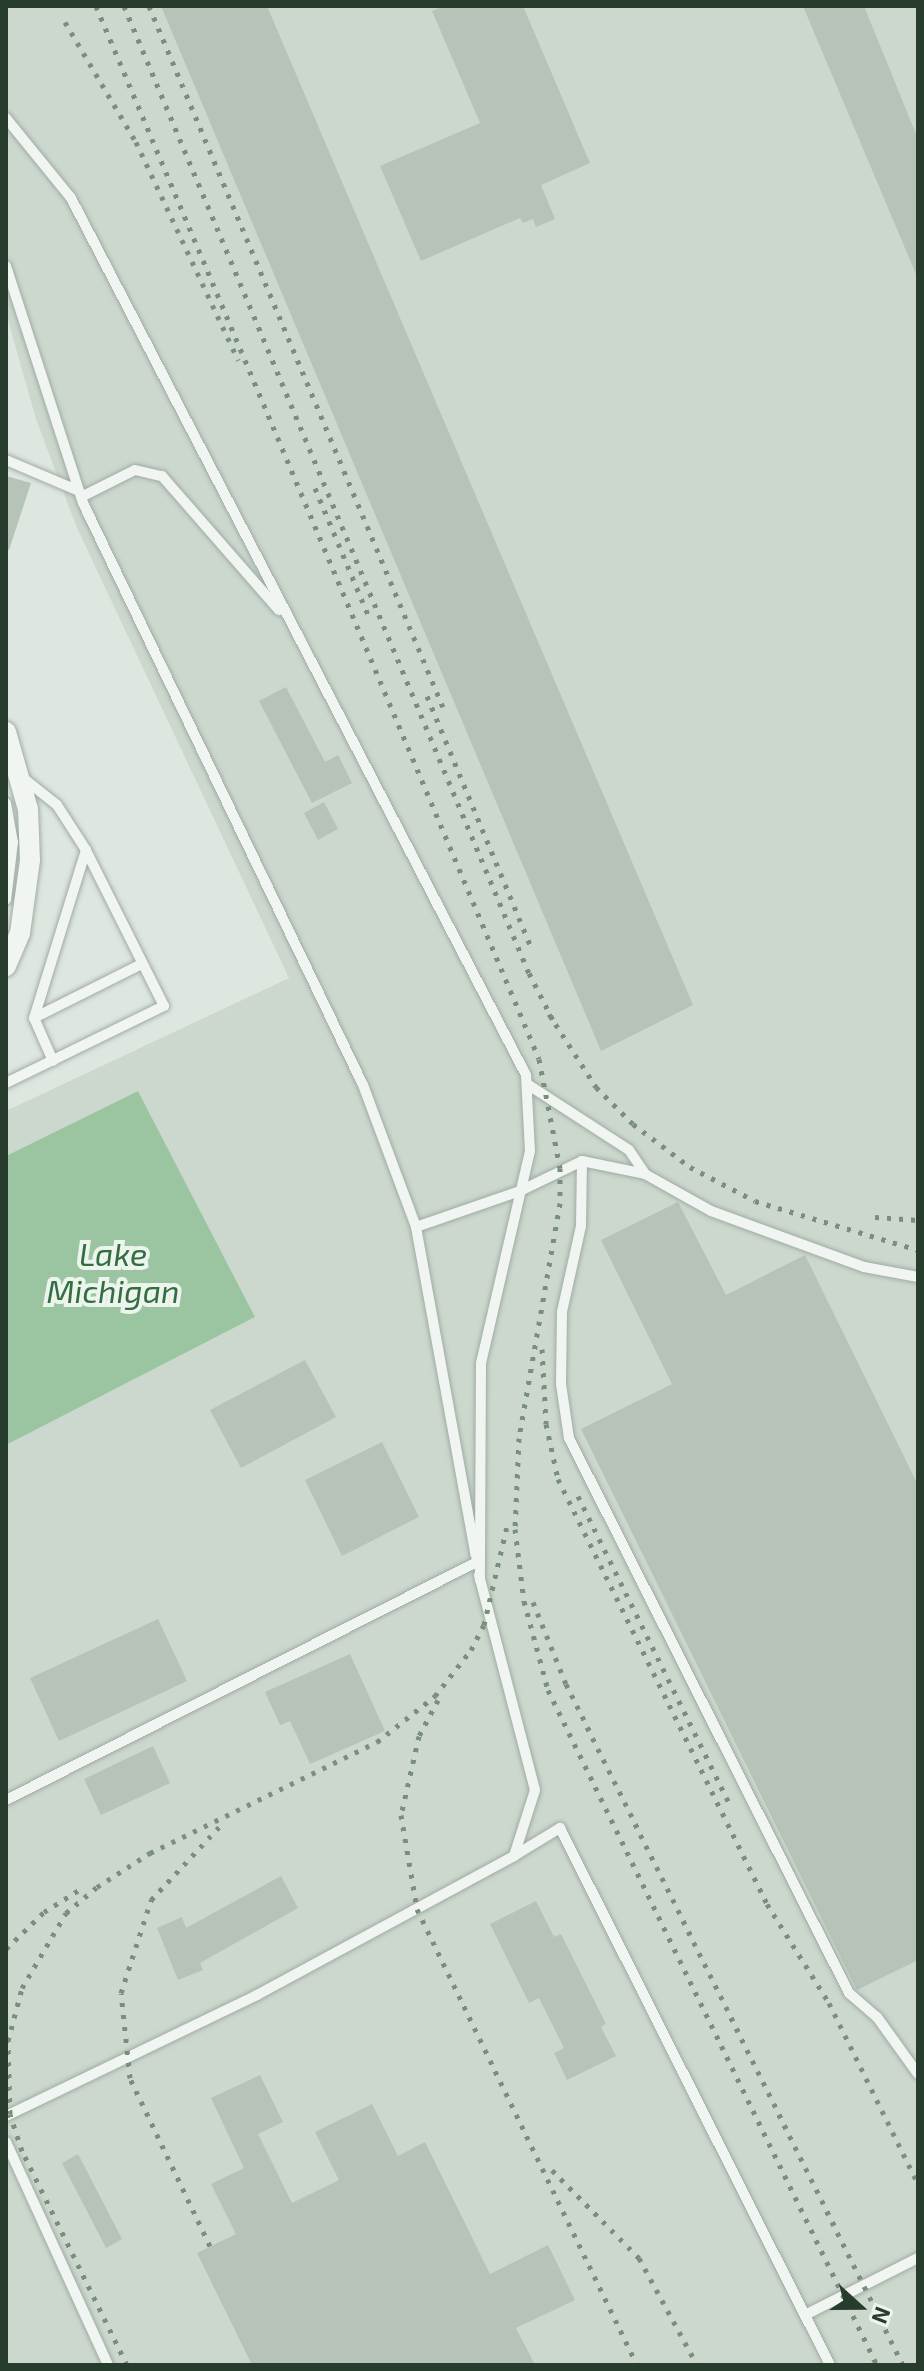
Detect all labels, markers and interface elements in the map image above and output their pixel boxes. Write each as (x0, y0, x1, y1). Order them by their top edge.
water label: Lake Michigan (47, 1235, 179, 1310)
north arrow (820, 2267, 900, 2347)
text: N (867, 2304, 897, 2328)

